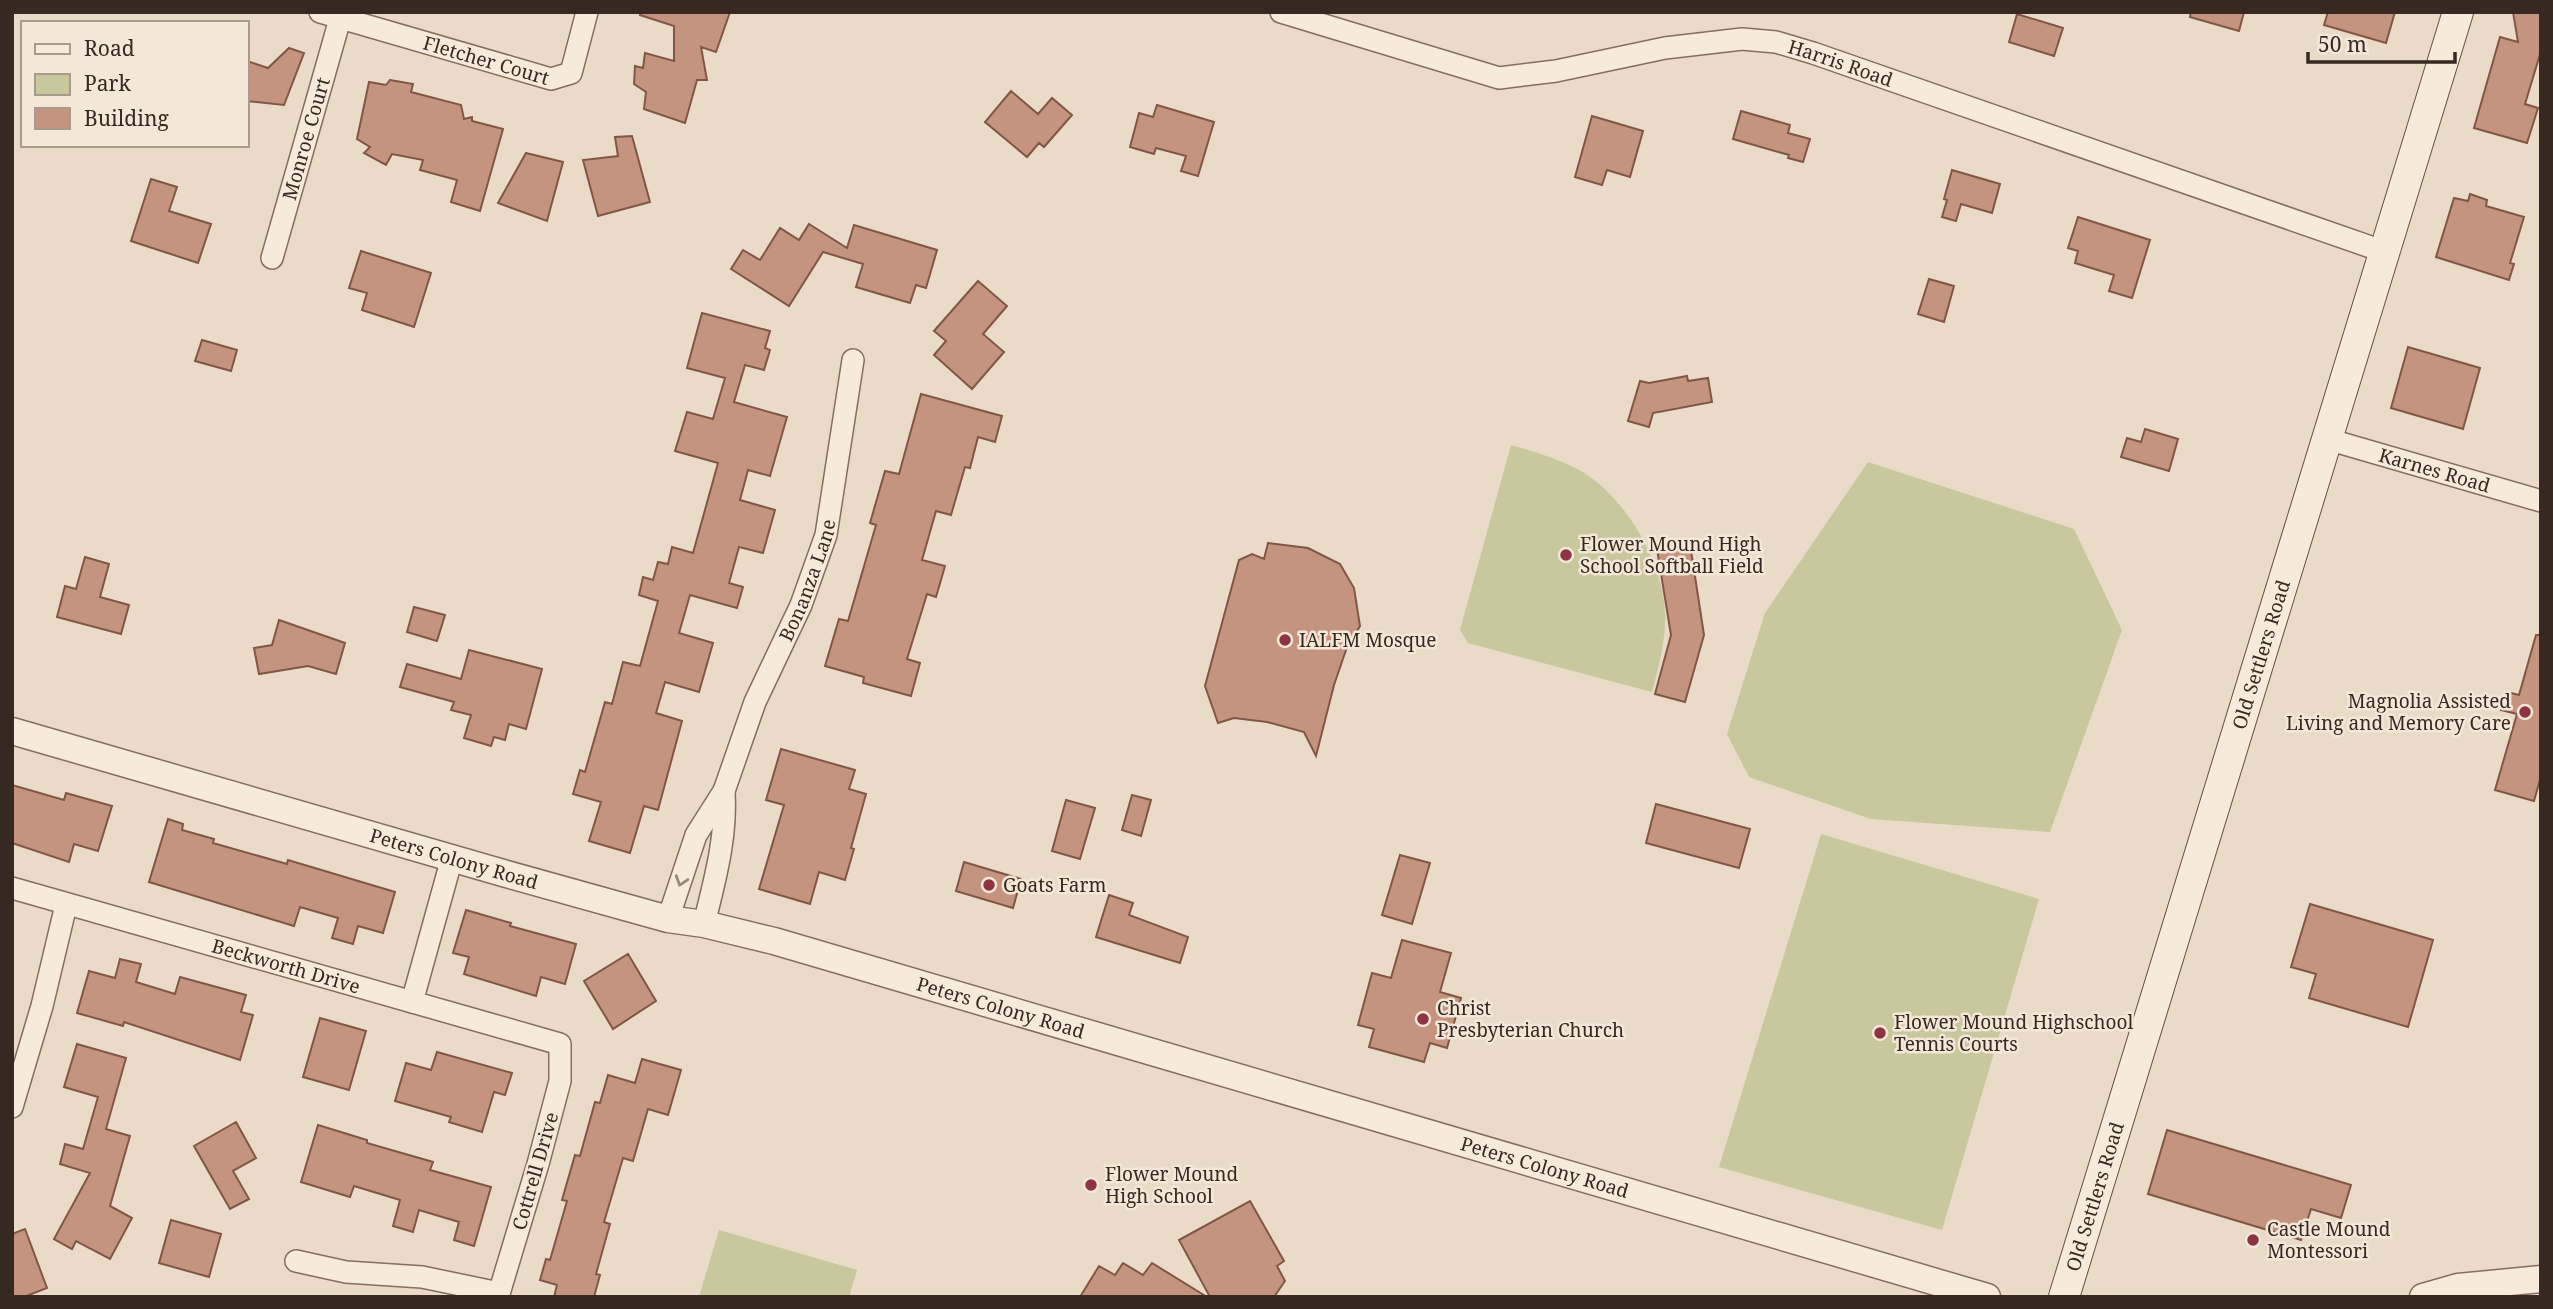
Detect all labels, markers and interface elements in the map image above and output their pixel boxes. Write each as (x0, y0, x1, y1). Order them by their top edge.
legend (21, 21, 248, 147)
scale bar (2308, 21, 2455, 65)
street label: Fletcher Court (420, 30, 552, 91)
text: 50 m (2318, 30, 2367, 58)
street label: Harris Road (1785, 33, 1897, 93)
text: Road (84, 34, 135, 62)
text: Park (84, 69, 131, 97)
street label: Monroe Court (276, 74, 336, 203)
text: Building (84, 104, 169, 132)
street label: Karnes Road (2376, 442, 2494, 499)
street label: Bonanza Lane (773, 517, 841, 646)
place label: Flower Mound High School Softball Field (1580, 531, 1764, 579)
marker: Flower Mound High School Softball Field (1558, 547, 1574, 563)
street label: Old Settlers Road (2226, 576, 2296, 732)
place label: IALFM Mosque (1299, 627, 1436, 653)
marker: IALFM Mosque (1277, 632, 1293, 648)
place label: Magnolia Assisted Living and Memory Care (2286, 688, 2511, 736)
marker: Magnolia Assisted Living and Memory Care (2517, 704, 2533, 720)
street label: Peters Colony Road (367, 822, 541, 895)
place label: Goats Farm (1003, 872, 1107, 898)
one-way arrow (675, 874, 689, 887)
marker: Goats Farm (981, 877, 997, 893)
street label: Beckworth Drive (209, 933, 363, 1000)
street label: Peters Colony Road (914, 971, 1088, 1045)
place label: Christ Presbyterian Church (1437, 995, 1624, 1043)
place label: Flower Mound Highschool Tennis Courts (1894, 1009, 2134, 1057)
marker: Christ Presbyterian Church (1415, 1011, 1431, 1027)
marker: Flower Mound Highschool Tennis Courts (1872, 1025, 1888, 1041)
street label: Cottrell Drive (506, 1109, 564, 1233)
street label: Old Settlers Road (2060, 1118, 2130, 1274)
street label: Peters Colony Road (1458, 1130, 1632, 1204)
place label: Flower Mound High School (1105, 1161, 1239, 1209)
marker: Flower Mound High School (1083, 1177, 1099, 1193)
place label: Castle Mound Montessori (2267, 1216, 2391, 1264)
marker: Castle Mound Montessori (2245, 1232, 2261, 1248)

